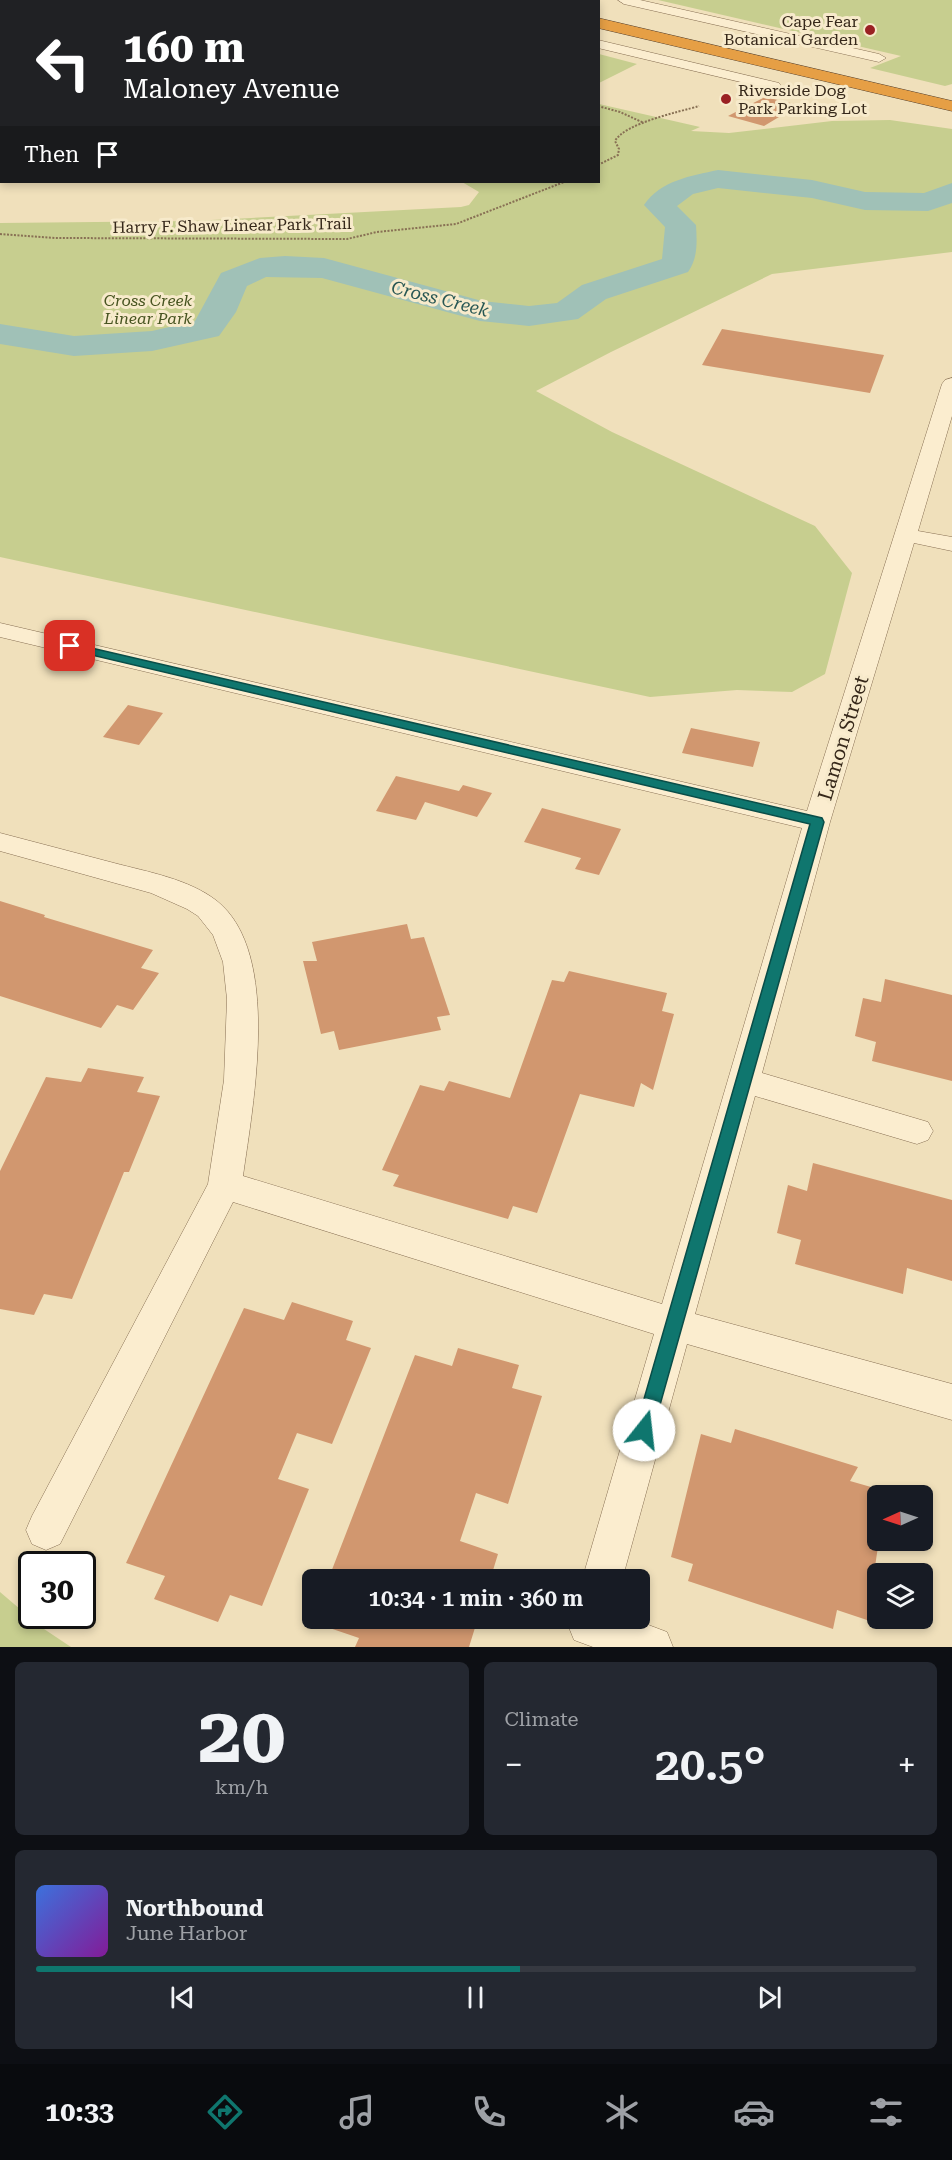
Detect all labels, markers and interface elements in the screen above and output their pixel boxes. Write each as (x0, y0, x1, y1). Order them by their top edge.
place label: Cape Fear Botanical Garden (724, 12, 858, 49)
text: 160 m (123, 23, 245, 72)
marker: Cape Fear Botanical Garden (863, 23, 877, 37)
icon: left (24, 24, 102, 102)
text: Maloney Avenue (123, 73, 340, 105)
place label: Riverside Dog Park Parking Lot (738, 81, 867, 118)
marker: Riverside Dog Park Parking Lot (719, 92, 733, 106)
icon: arrive (91, 138, 124, 171)
text: Then (24, 142, 79, 167)
street label: Harry F. Shaw Linear Park Trail (112, 214, 352, 237)
water label: Cross Creek (389, 276, 491, 321)
park label: Cross Creek Linear Park (103, 291, 193, 328)
pin (44, 620, 95, 671)
icon: arrive (53, 629, 86, 662)
street label: Lamon Street (813, 672, 874, 803)
position arrow (612, 1398, 676, 1462)
north arrow (867, 1485, 933, 1551)
map controls (867, 1485, 933, 1629)
speed limit sign: 30 (18, 1551, 96, 1629)
button: layers (867, 1563, 933, 1629)
text: 10:34 · 1 min · 360 m (369, 1586, 583, 1611)
text: 20 (198, 1690, 285, 1781)
text: Climate (505, 1707, 579, 1731)
text: 20.5° (655, 1738, 766, 1791)
text: − (505, 1745, 523, 1784)
text: + (898, 1745, 916, 1784)
text: km/h (215, 1775, 269, 1799)
text: Northbound (126, 1896, 264, 1921)
text: June Harbor (126, 1921, 247, 1945)
icon: previous (166, 1981, 199, 2014)
icon: pause (459, 1981, 492, 2014)
icon: next (753, 1981, 786, 2014)
icon: directions (204, 2091, 246, 2133)
icon: music (336, 2091, 378, 2133)
icon: phone (468, 2091, 510, 2133)
icon: climate (601, 2091, 643, 2133)
icon: car (733, 2091, 775, 2133)
icon: filters (865, 2091, 907, 2133)
text: 10:33 (45, 2096, 114, 2128)

